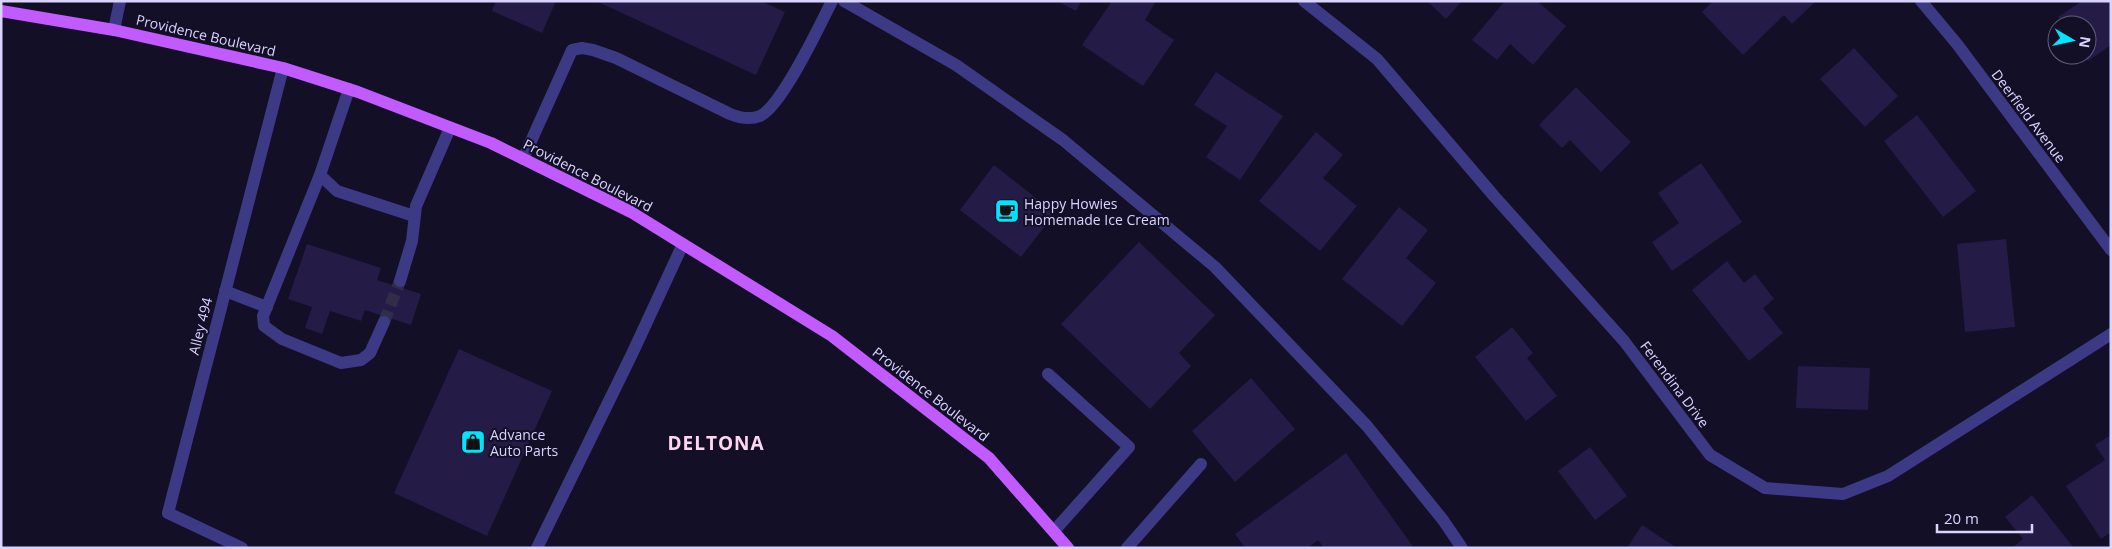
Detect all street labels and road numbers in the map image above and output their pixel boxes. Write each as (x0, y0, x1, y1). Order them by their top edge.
street label: Providence Boulevard (134, 10, 278, 60)
street label: Deerfield Avenue (1988, 65, 2070, 167)
street label: Providence Boulevard (520, 134, 656, 216)
street label: Alley 494 (184, 295, 216, 357)
street label: Ferendina Drive (1636, 337, 1714, 431)
street label: Providence Boulevard (869, 343, 993, 445)

